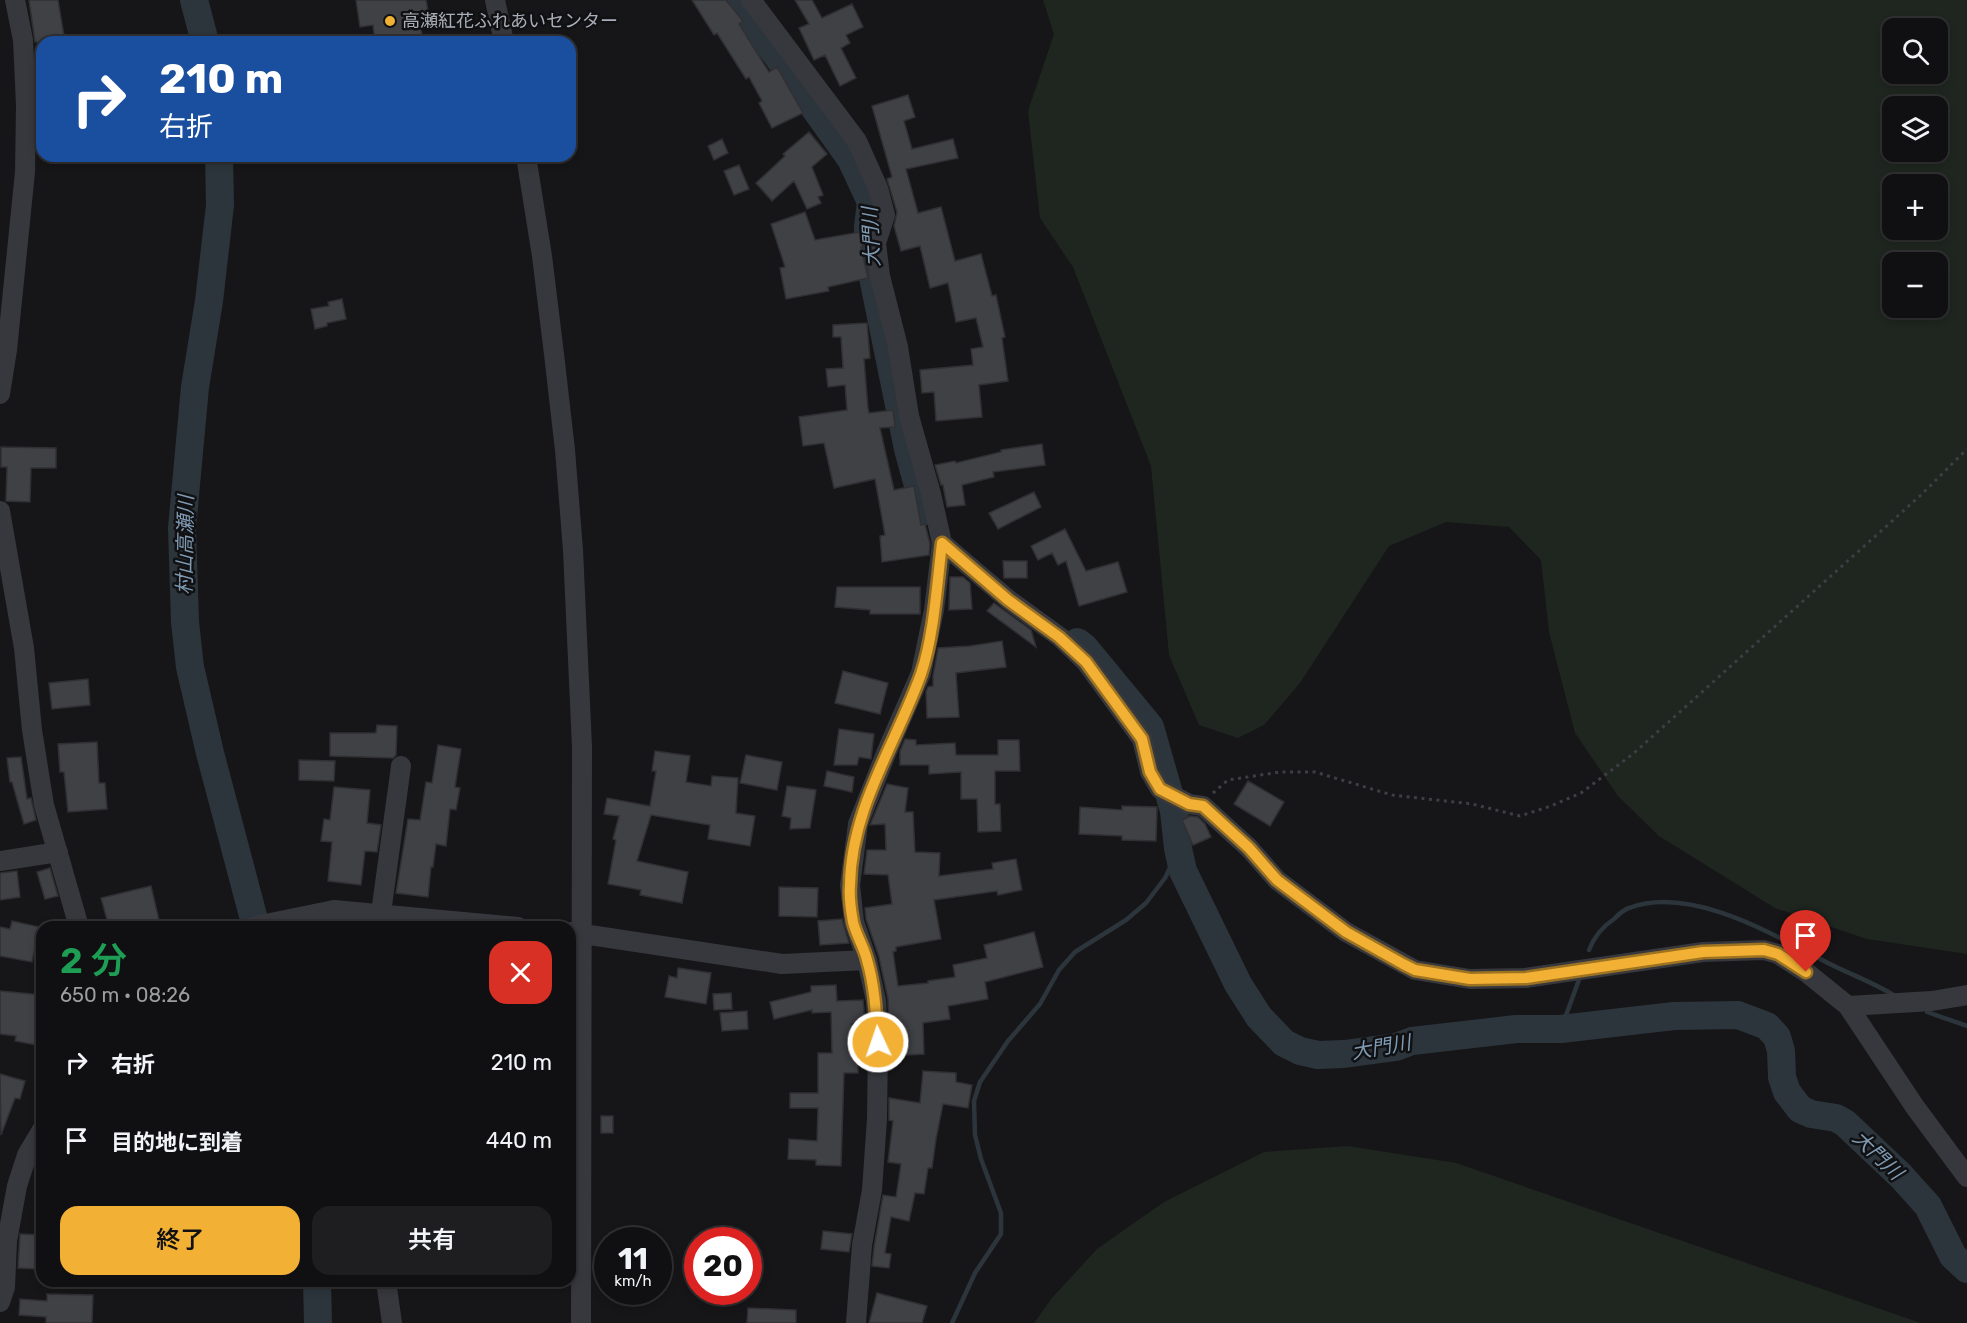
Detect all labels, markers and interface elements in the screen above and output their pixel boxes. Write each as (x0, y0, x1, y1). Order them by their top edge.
place label: 高瀬紅花ふれあいセンター (402, 10, 618, 32)
marker: 高瀬紅花ふれあいセンター (383, 14, 397, 28)
map controls (1882, 18, 1948, 318)
button: search (1882, 18, 1948, 84)
text: 210 m (159, 54, 283, 104)
icon: right (60, 60, 138, 138)
button: layers (1882, 96, 1948, 162)
text: 右折 (159, 111, 213, 143)
button: + (1882, 174, 1948, 240)
water label: 大門川 (857, 204, 885, 268)
button: − (1882, 252, 1948, 318)
water label: 村山高瀬川 (172, 493, 198, 595)
pin (1780, 910, 1831, 972)
icon: arrive (1789, 919, 1822, 952)
text: 2 分 (60, 939, 127, 982)
button: close (489, 941, 552, 1004)
text: 650 m · 08:26 (60, 983, 190, 1007)
position arrow (846, 1010, 910, 1074)
water label: 大門川 (1349, 1030, 1415, 1064)
icon: right (60, 1046, 93, 1079)
text: 210 m (491, 1049, 552, 1076)
text: 右折 (111, 1051, 155, 1078)
icon: arrive (60, 1124, 93, 1157)
water label: 大門川 (1848, 1126, 1909, 1186)
text: 440 m (486, 1127, 552, 1154)
text: 目的地に到着 (111, 1129, 243, 1156)
button: 終了 (60, 1206, 300, 1275)
button: 共有 (312, 1206, 552, 1275)
speed limit sign: 20 (684, 1227, 762, 1305)
text: 11 (618, 1241, 648, 1277)
text: km/h (614, 1272, 652, 1290)

